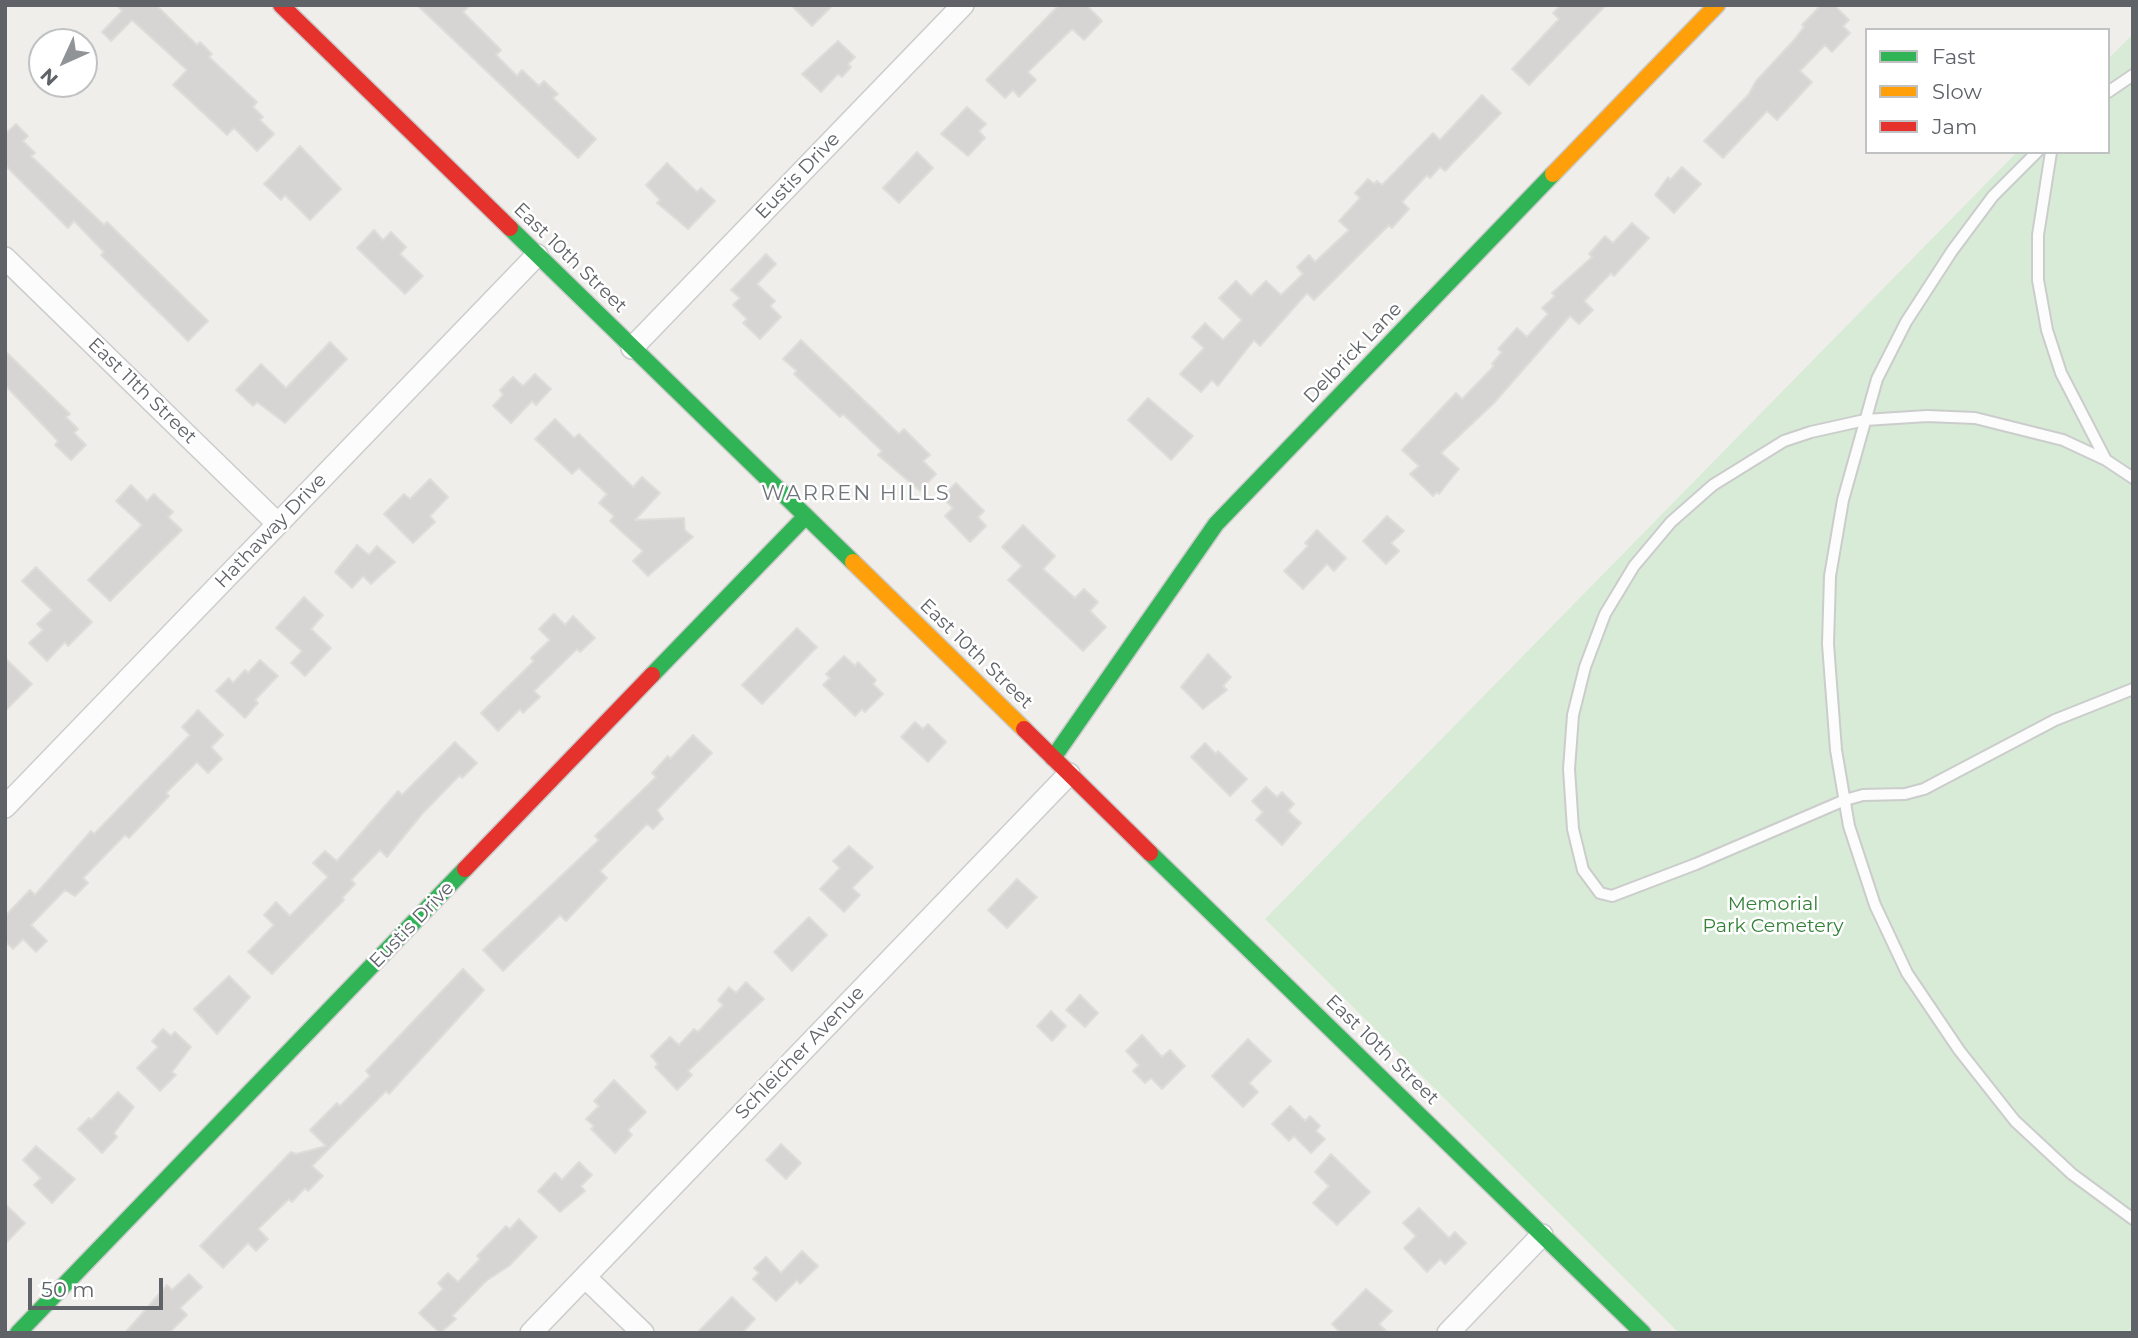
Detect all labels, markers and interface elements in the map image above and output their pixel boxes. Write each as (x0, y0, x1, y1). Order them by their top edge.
north arrow (28, 28, 98, 98)
legend (1865, 28, 2110, 154)
text: Fast (1932, 44, 1976, 69)
text: N (36, 63, 63, 90)
text: Slow (1932, 79, 1982, 104)
text: Jam (1932, 114, 1977, 139)
street label: Eustis Drive (751, 128, 845, 224)
street label: East 10th Street (509, 198, 631, 318)
street label: Delbrick Lane (1299, 298, 1407, 408)
street label: East 11th Street (83, 333, 201, 449)
street label: Hathaway Drive (211, 469, 331, 593)
district label: WARREN HILLS (763, 481, 949, 507)
street label: East 10th Street (915, 594, 1037, 714)
street label: Eustis Drive (365, 877, 459, 973)
park label: Memorial Park Cemetery (1702, 893, 1844, 937)
street label: Schleicher Avenue (731, 982, 869, 1124)
street label: East 10th Street (1321, 990, 1443, 1110)
scale bar (32, 1264, 166, 1308)
text: 50 m (41, 1277, 95, 1302)

